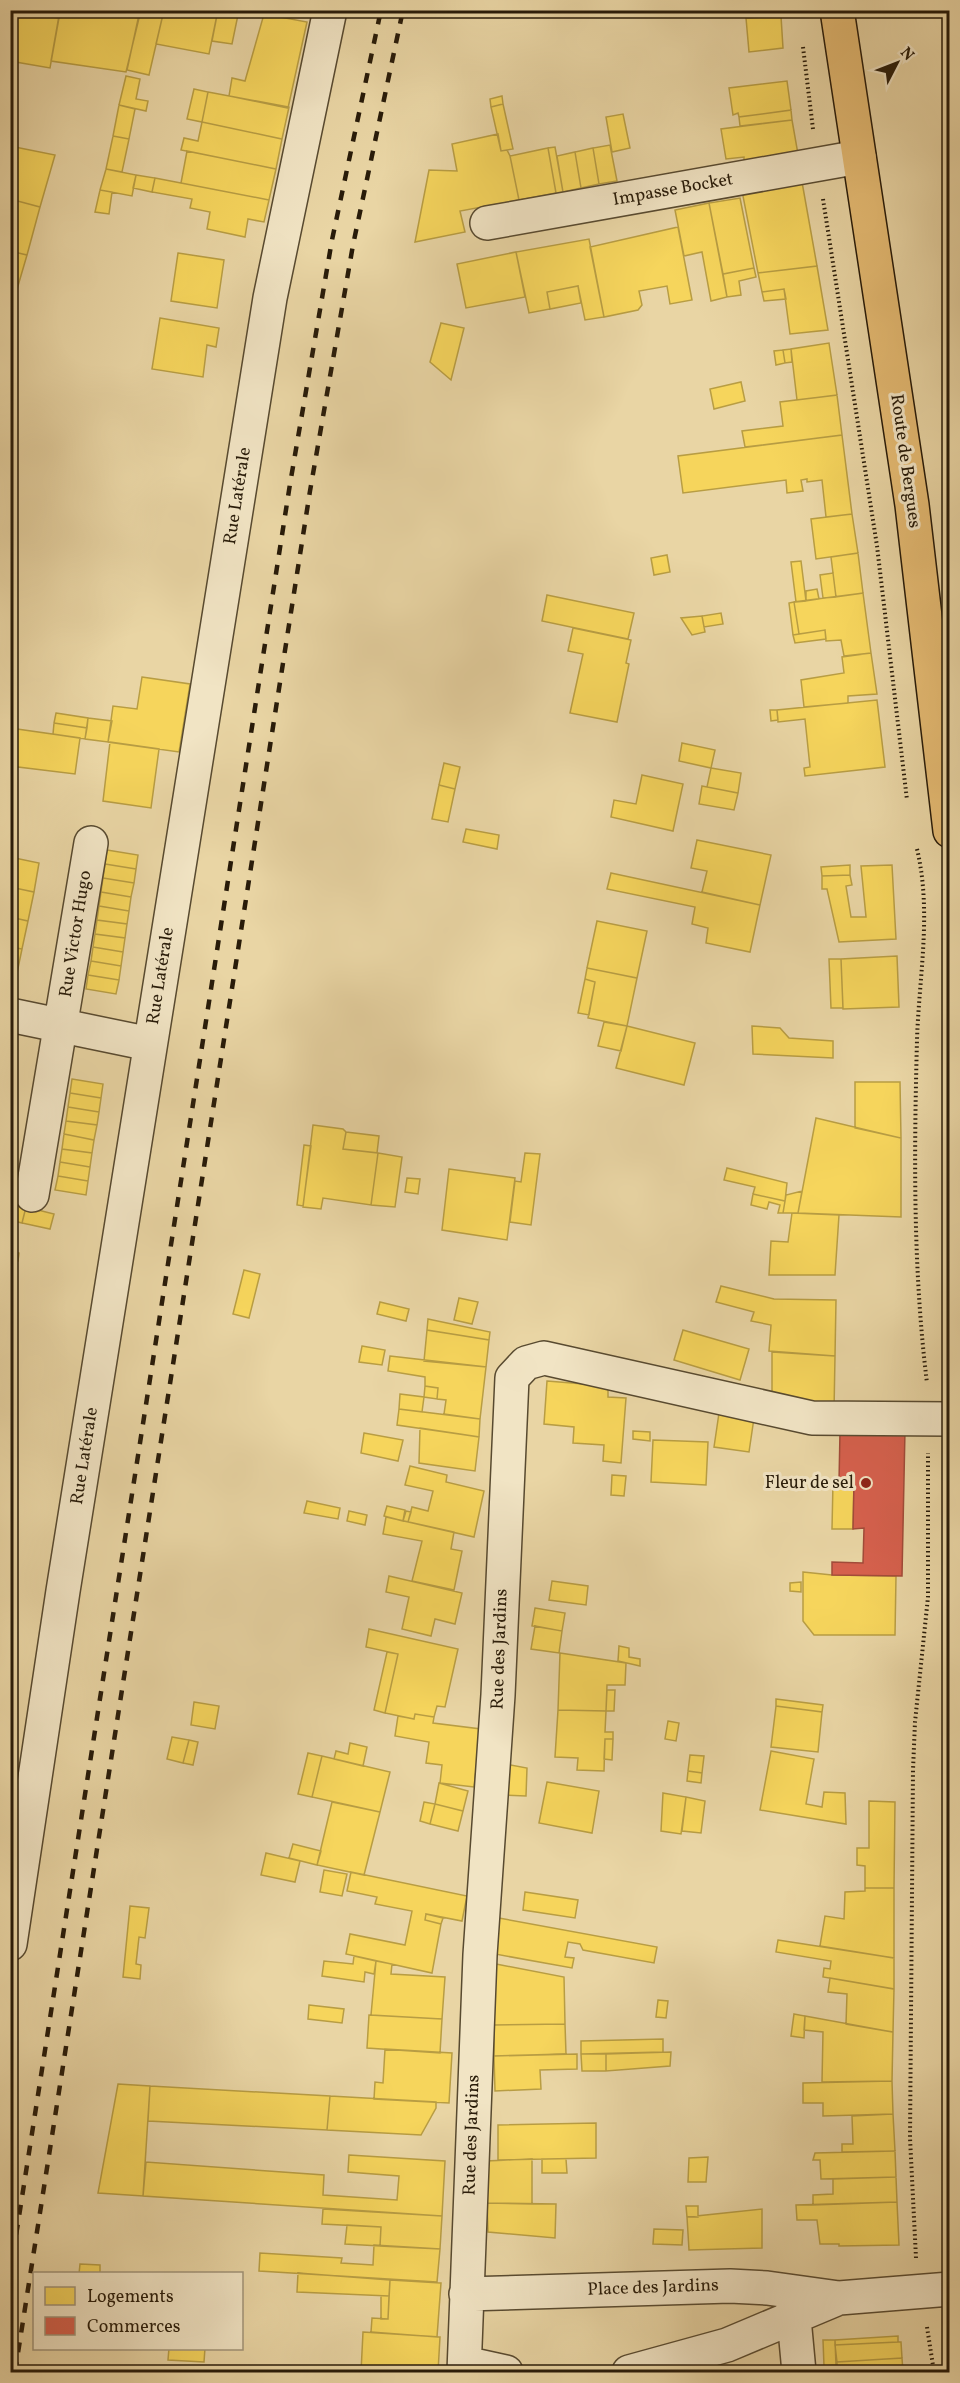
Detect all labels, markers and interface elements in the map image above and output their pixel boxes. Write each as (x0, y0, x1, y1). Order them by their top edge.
north arrow (867, 33, 927, 93)
text: N (895, 43, 919, 66)
street label: Impasse Bocket (611, 167, 735, 213)
street label: Route de Bergues (883, 392, 927, 530)
street label: Rue Latérale (218, 445, 258, 547)
street label: Rue Victor Hugo (54, 869, 98, 999)
street label: Rue Latérale (141, 925, 181, 1027)
street label: Rue Latérale (65, 1405, 105, 1507)
place label: Fleur de sel (765, 1471, 854, 1496)
marker: Fleur de sel (859, 1476, 873, 1490)
street label: Rue des Jardins (485, 1588, 515, 1710)
street label: Rue des Jardins (457, 2074, 487, 2196)
legend (33, 2272, 243, 2350)
street label: Place des Jardins (587, 2273, 719, 2303)
text: Logements (87, 2285, 174, 2310)
text: Commerces (87, 2315, 181, 2340)

